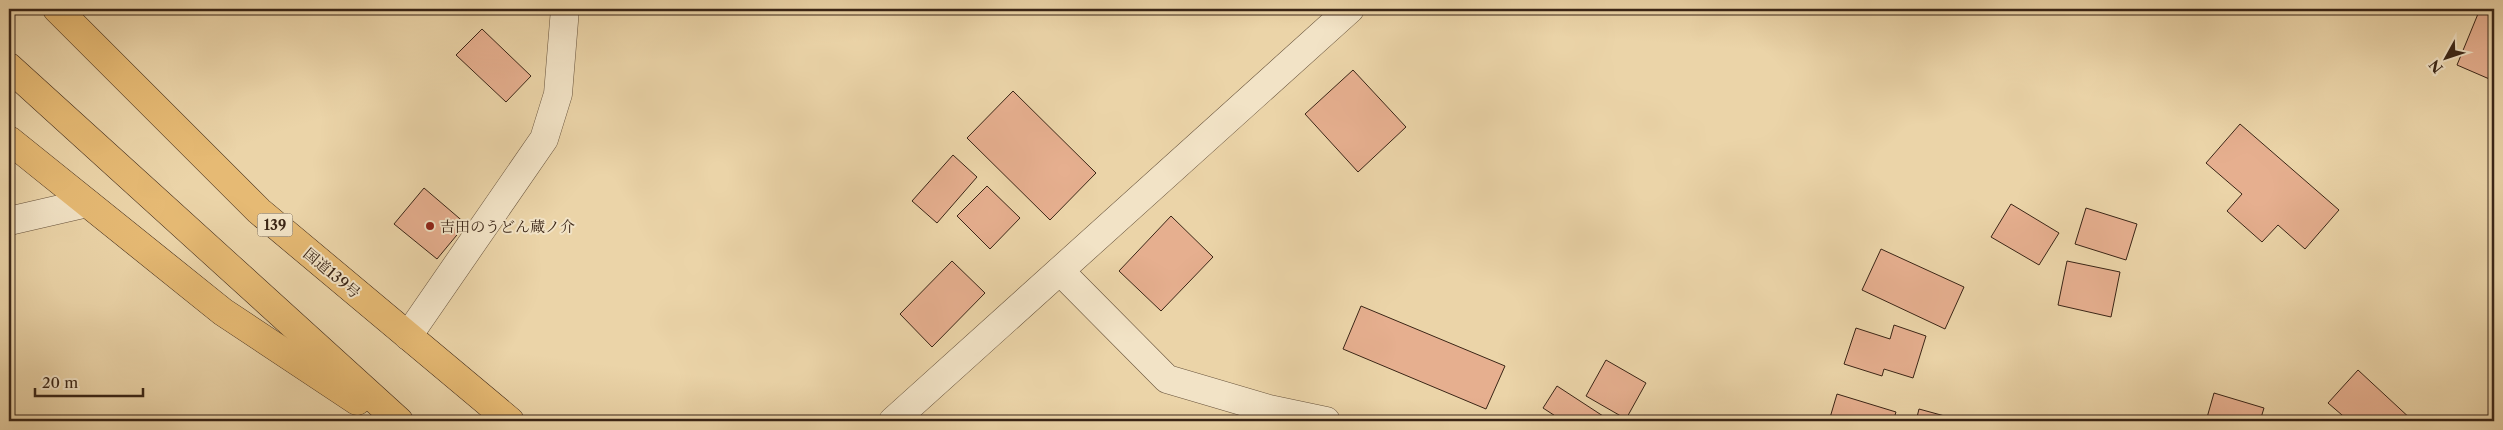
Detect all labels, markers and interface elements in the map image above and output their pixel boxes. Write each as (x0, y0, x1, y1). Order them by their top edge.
north arrow (2420, 32, 2470, 82)
text: N (2425, 56, 2447, 77)
road number: 139 (258, 214, 292, 236)
place label: 吉田のうどん蔵ノ介 (440, 217, 575, 236)
marker: 吉田のうどん蔵ノ介 (424, 220, 436, 232)
street label: 国道139号 (300, 244, 364, 302)
scale bar (35, 365, 142, 397)
text: 20 m (42, 373, 78, 392)

